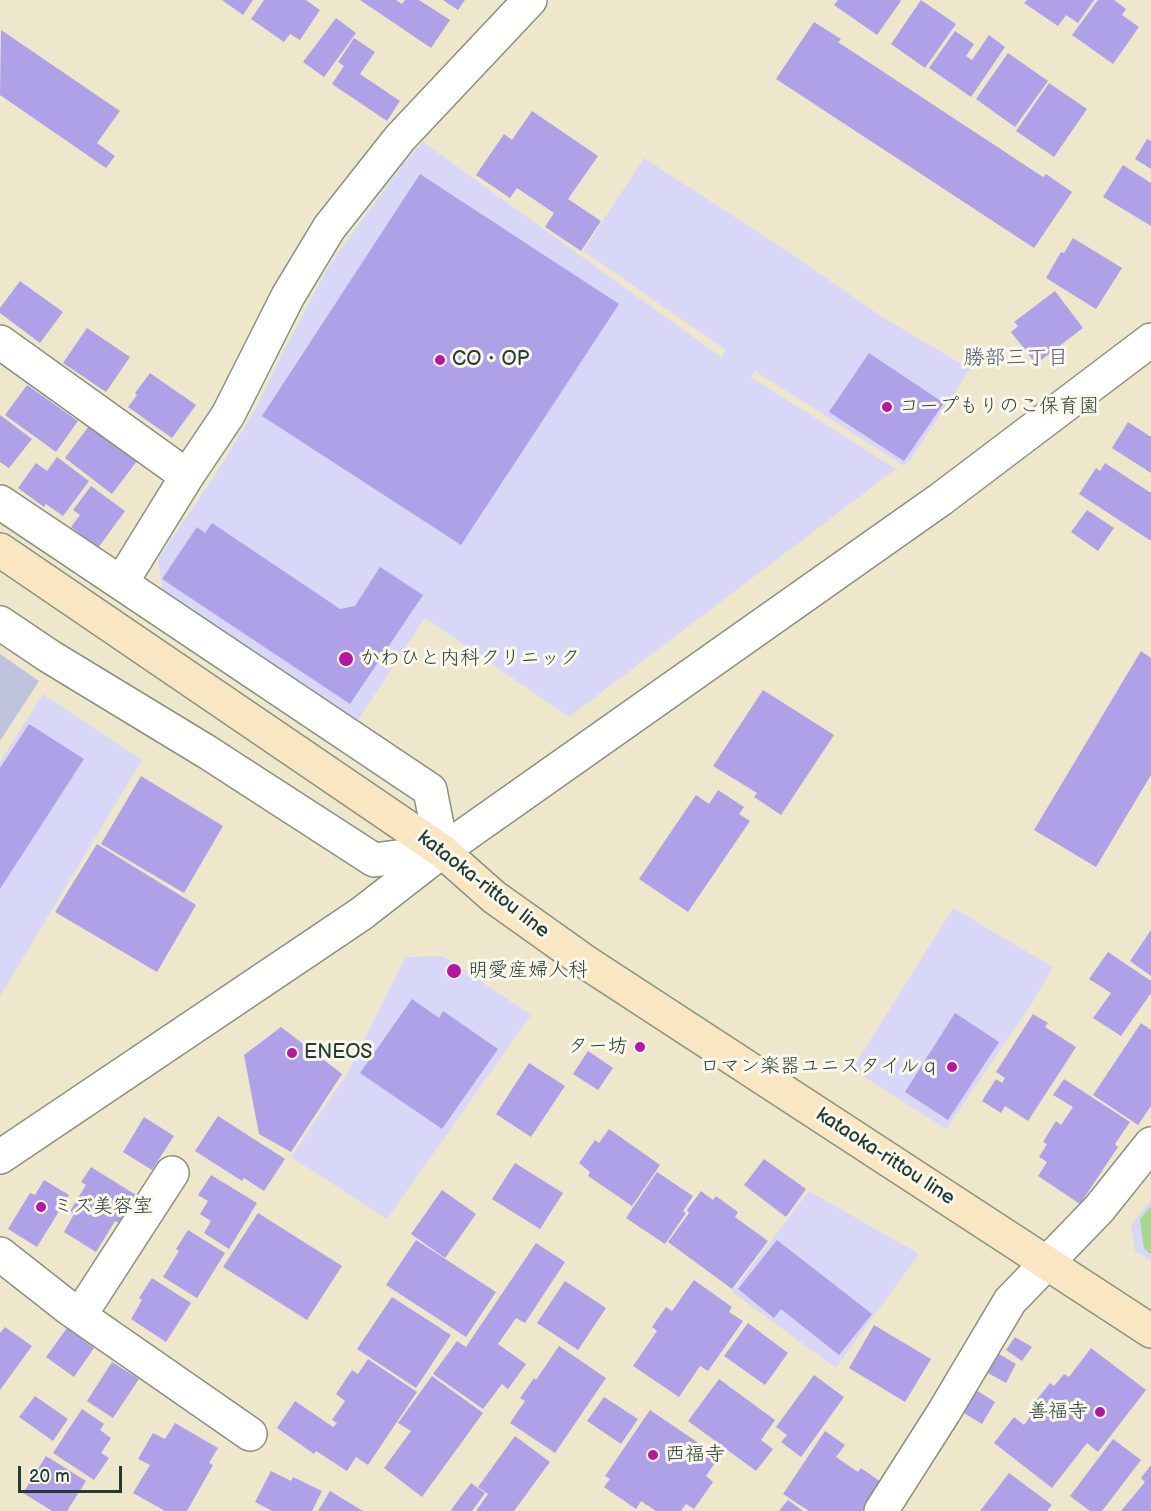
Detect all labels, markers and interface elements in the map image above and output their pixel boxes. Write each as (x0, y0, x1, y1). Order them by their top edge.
district label: 勝部三丁目 (964, 346, 1068, 372)
place label: CO・OP (452, 348, 529, 372)
marker: CO・OP (433, 353, 447, 367)
place label: コープもりのこ保育園 (899, 395, 1099, 419)
marker: コープもりのこ保育園 (880, 400, 894, 414)
place label: かわひと内科クリニック (360, 647, 580, 671)
marker: かわひと内科クリニック (337, 650, 355, 668)
street label: kataoka-rittou line (412, 826, 554, 944)
place label: 明愛産婦人科 (468, 959, 588, 983)
marker: 明愛産婦人科 (445, 962, 463, 980)
place label: ター坊 (568, 1035, 628, 1059)
marker: ター坊 (633, 1040, 647, 1054)
place label: ENEOS (304, 1041, 372, 1065)
marker: ENEOS (285, 1046, 299, 1060)
place label: ロマン楽器ユニスタイルｑ (700, 1055, 940, 1079)
marker: ロマン楽器ユニスタイルｑ (945, 1060, 959, 1074)
street label: kataoka-rittou line (811, 1103, 959, 1211)
place label: ミズ美容室 (53, 1195, 153, 1219)
marker: ミズ美容室 (34, 1200, 48, 1214)
place label: 善福寺 (1028, 1400, 1088, 1424)
marker: 善福寺 (1093, 1405, 1107, 1419)
place label: 西福寺 (665, 1443, 725, 1467)
marker: 西福寺 (646, 1448, 660, 1462)
scale bar (21, 1454, 124, 1492)
text: 20 m (29, 1466, 70, 1487)

